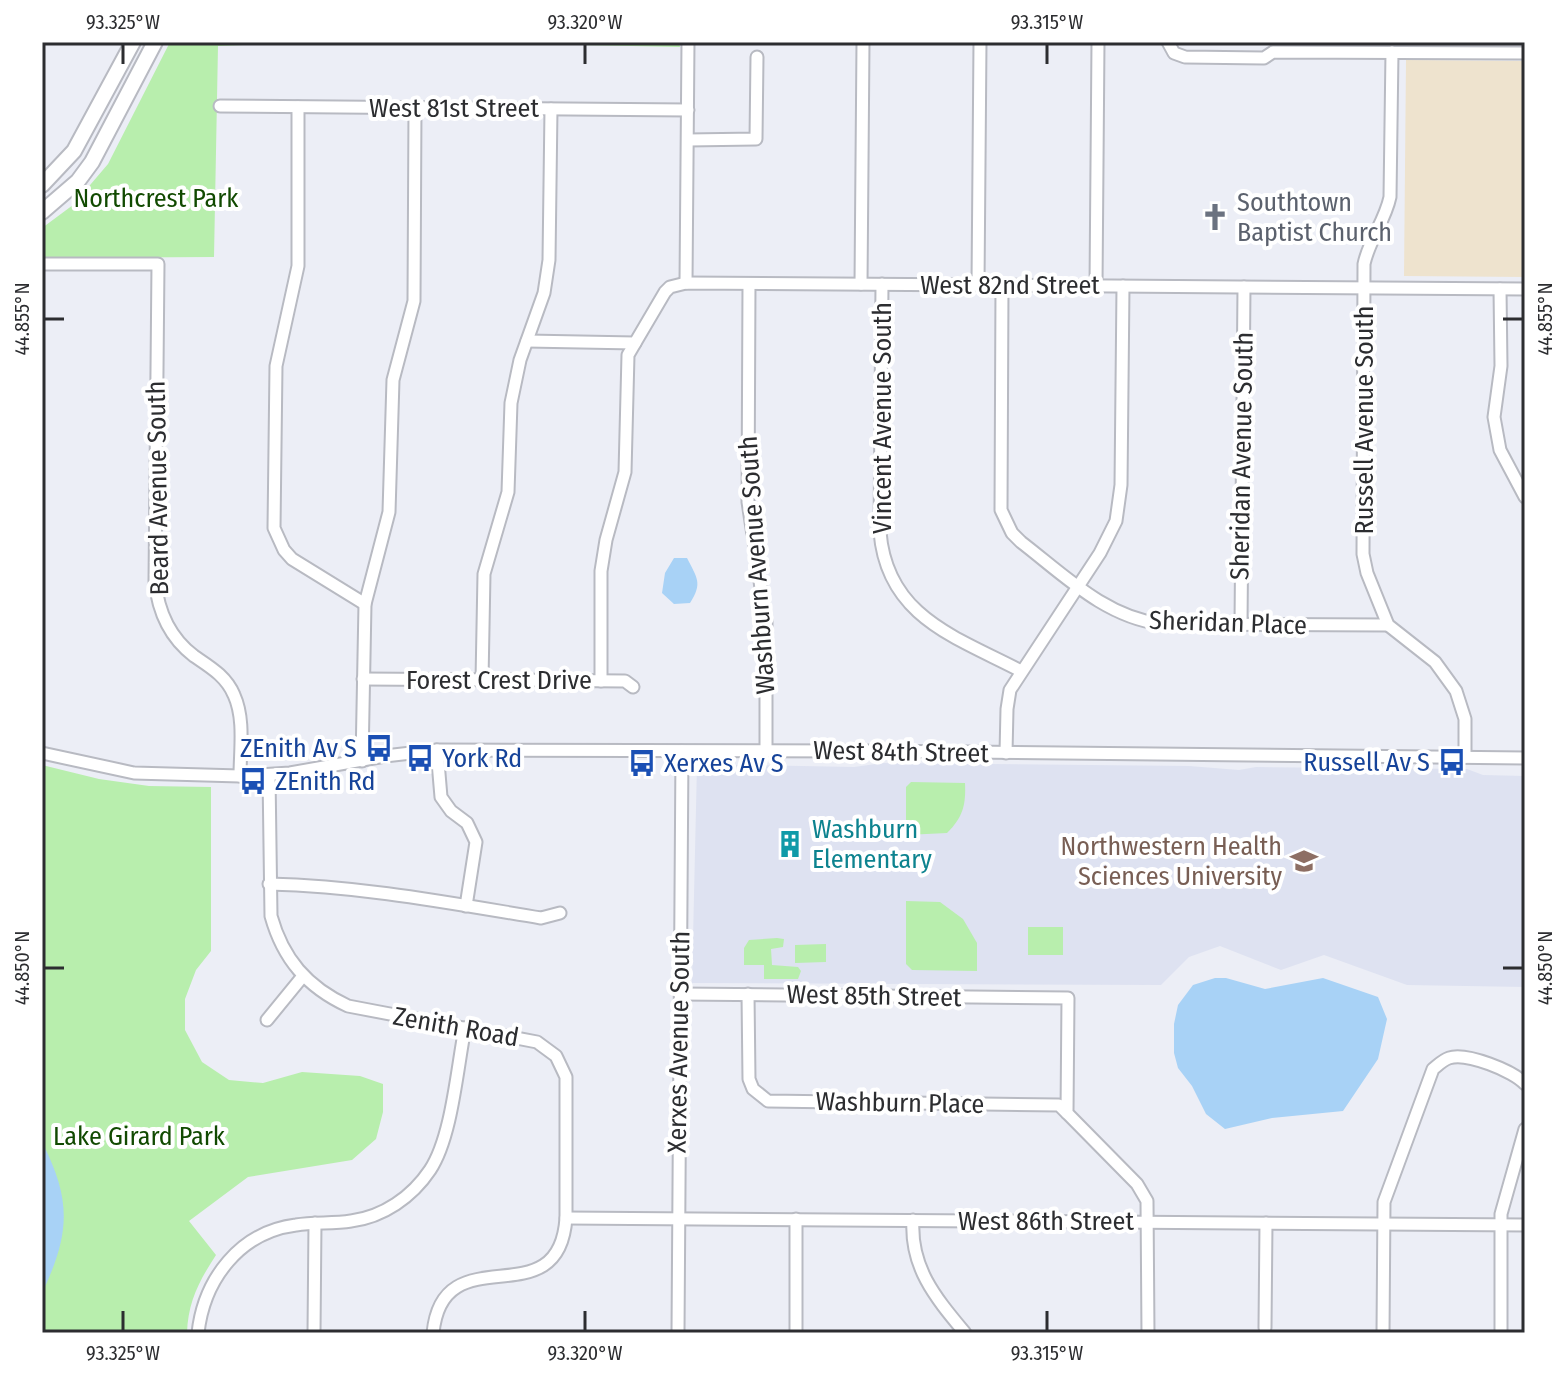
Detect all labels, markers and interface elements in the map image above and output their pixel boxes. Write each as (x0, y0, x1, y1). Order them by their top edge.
text: 93.325°W (86, 10, 160, 34)
text: 93.320°W (547, 10, 623, 34)
text: 93.315°W (1011, 10, 1083, 34)
street label: West 81st Street (369, 93, 539, 124)
park label: Northcrest Park (74, 183, 239, 214)
place label: Southtown Baptist Church (1237, 187, 1392, 248)
church icon: Southtown Baptist Church (1200, 202, 1230, 232)
street label: West 82nd Street (920, 270, 1100, 301)
text: 44.855°N (10, 282, 34, 356)
text: 44.855°N (1533, 282, 1557, 356)
street label: Vincent Avenue South (867, 302, 898, 534)
street label: Russell Avenue South (1349, 305, 1380, 535)
street label: Sheridan Avenue South (1224, 332, 1260, 580)
street label: Beard Avenue South (141, 380, 175, 596)
street label: Washburn Avenue South (733, 435, 781, 695)
street label: Sheridan Place (1149, 605, 1307, 641)
street label: Forest Crest Drive (406, 665, 592, 696)
place label: ZEnith Av S (240, 733, 357, 764)
bus stop icon: ZEnith Av S (364, 733, 394, 763)
street label: West 84th Street (813, 735, 990, 769)
bus stop icon: York Rd (405, 743, 435, 773)
place label: York Rd (442, 743, 522, 774)
place label: Russell Av S (1303, 747, 1430, 778)
bus stop icon: Russell Av S (1437, 747, 1467, 777)
bus stop icon: Xerxes Av S (627, 748, 657, 778)
place label: Xerxes Av S (664, 748, 784, 779)
bus stop icon: ZEnith Rd (238, 766, 268, 796)
place label: ZEnith Rd (275, 766, 376, 797)
place label: Washburn Elementary (812, 814, 932, 875)
building icon: Washburn Elementary (775, 829, 805, 859)
place label: Northwestern Health Sciences University (1061, 831, 1282, 892)
school or university icon: Northwestern Health Sciences University (1289, 846, 1319, 876)
text: 44.850°N (10, 931, 34, 1005)
street label: Xerxes Avenue South (662, 931, 696, 1153)
text: 44.850°N (1533, 931, 1557, 1005)
street label: West 85th Street (786, 979, 962, 1013)
street label: Zenith Road (391, 1001, 521, 1053)
street label: Washburn Place (815, 1086, 985, 1120)
park label: Lake Girard Park (53, 1121, 226, 1152)
street label: West 86th Street (958, 1206, 1134, 1237)
text: 93.325°W (86, 1341, 160, 1365)
text: 93.320°W (547, 1341, 623, 1365)
text: 93.315°W (1011, 1341, 1083, 1365)

